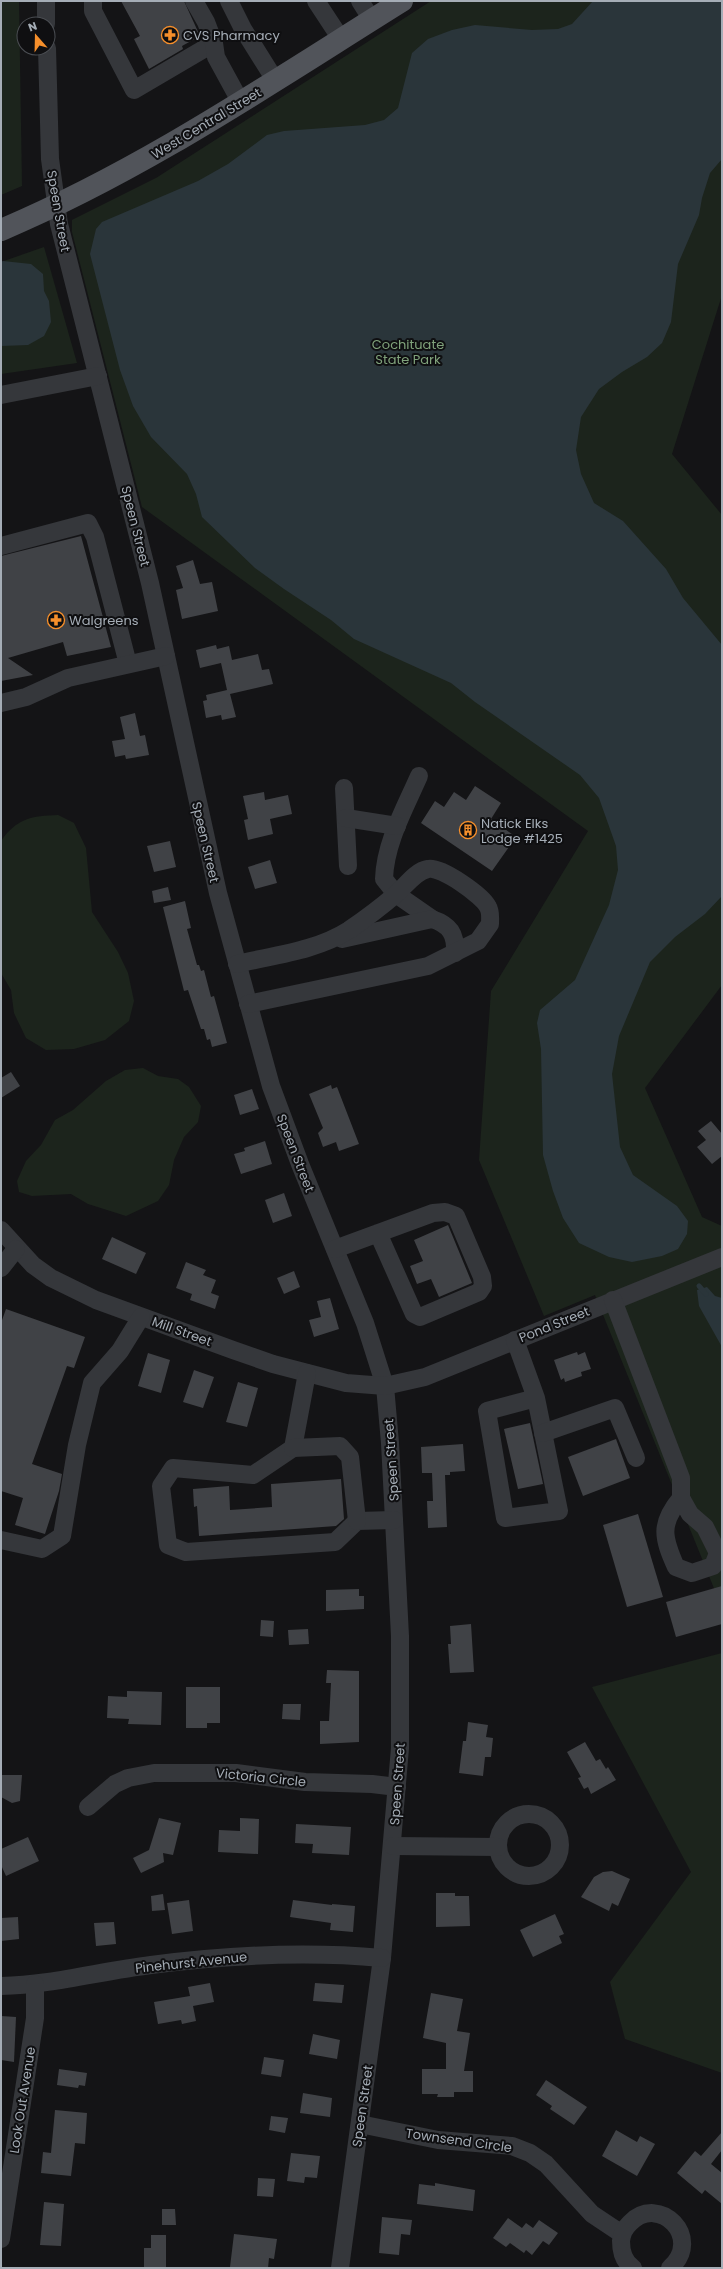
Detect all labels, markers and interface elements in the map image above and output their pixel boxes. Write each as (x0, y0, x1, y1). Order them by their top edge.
north arrow (16, 16, 56, 56)
text: N (26, 18, 39, 36)
pharmacy icon: CVS Pharmacy (160, 25, 180, 45)
place label: CVS Pharmacy (183, 26, 280, 45)
street label: West Central Street (148, 83, 265, 164)
street label: Speen Street (42, 169, 75, 254)
park label: Cochituate State Park (372, 335, 444, 369)
street label: Speen Street (116, 484, 155, 569)
pharmacy icon: Walgreens (46, 610, 66, 630)
place label: Walgreens (69, 611, 139, 630)
street label: Speen Street (187, 800, 224, 885)
place label: Natick Elks Lodge #1425 (481, 814, 563, 848)
building icon: Natick Elks Lodge #1425 (458, 820, 478, 840)
street label: Speen Street (272, 1111, 319, 1195)
street label: Pond Street (516, 1302, 593, 1347)
street label: Mill Street (149, 1312, 215, 1351)
street label: Speen Street (379, 1418, 404, 1502)
street label: Speen Street (385, 1742, 410, 1826)
street label: Victoria Circle (215, 1763, 307, 1792)
street label: Pinehurst Avenue (134, 1947, 248, 1978)
street label: Look Out Avenue (5, 2045, 40, 2155)
street label: Speen Street (347, 2064, 378, 2148)
street label: Townsend Circle (405, 2124, 513, 2157)

